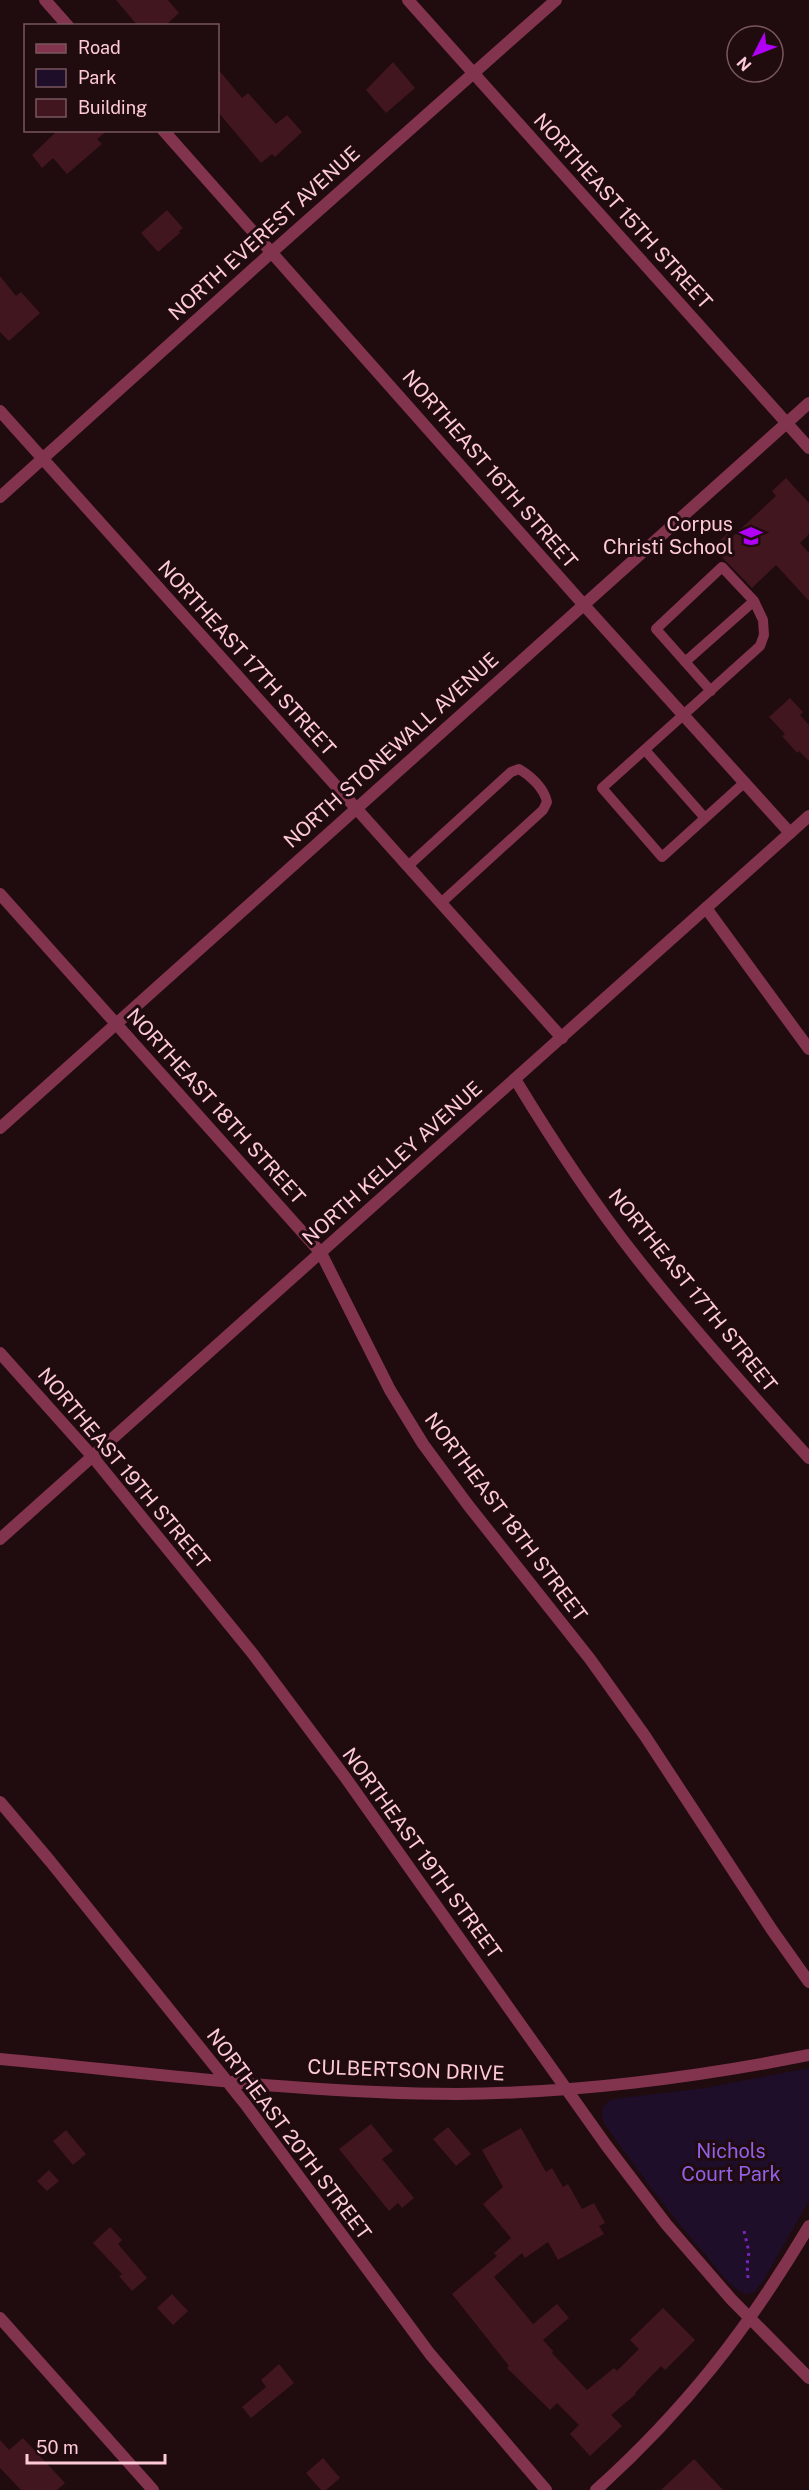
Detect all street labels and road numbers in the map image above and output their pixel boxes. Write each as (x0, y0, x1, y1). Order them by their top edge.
street label: NORTHEAST 15TH STREET (529, 108, 717, 314)
street label: NORTH EVEREST AVENUE (164, 141, 364, 325)
street label: NORTHEAST 16TH STREET (397, 365, 583, 573)
street label: NORTHEAST 17TH STREET (153, 556, 341, 761)
street label: NORTH STONEWALL AVENUE (279, 647, 503, 853)
street label: NORTHEAST 18TH STREET (122, 1003, 310, 1209)
street label: NORTH KELLEY AVENUE (297, 1076, 487, 1250)
street label: NORTHEAST 17TH STREET (604, 1184, 782, 1396)
street label: NORTHEAST 19TH STREET (33, 1363, 215, 1573)
street label: NORTHEAST 18TH STREET (420, 1408, 592, 1626)
street label: NORTHEAST 19TH STREET (337, 1743, 507, 1963)
street label: NORTHEAST 20TH STREET (202, 2024, 376, 2244)
street label: CULBERTSON DRIVE (307, 2055, 505, 2085)

